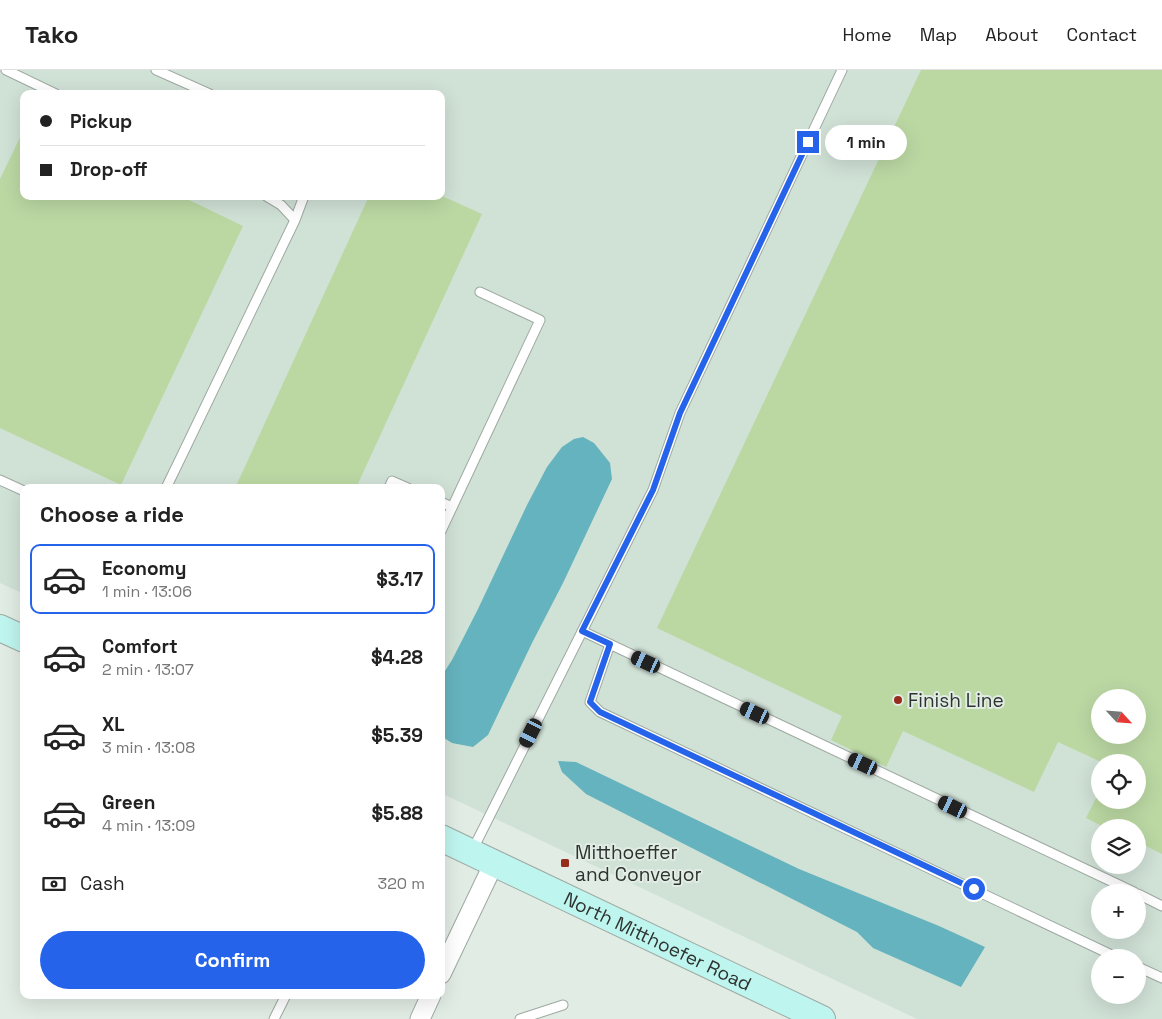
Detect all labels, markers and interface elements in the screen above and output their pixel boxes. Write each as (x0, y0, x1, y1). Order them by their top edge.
text: Tako (25, 19, 78, 50)
text: Home (843, 23, 892, 46)
text: Map (920, 23, 957, 46)
text: About (985, 23, 1039, 46)
text: Contact (1067, 23, 1137, 46)
text: Pickup (70, 109, 132, 134)
callout: 1 min (826, 124, 908, 160)
route end (797, 131, 819, 153)
text: 1 min (846, 132, 886, 153)
text: Drop-off (70, 157, 148, 182)
text: Choose a ride (40, 500, 184, 528)
text: Economy (102, 556, 186, 581)
icon: car (42, 557, 87, 602)
text: $3.17 (376, 567, 423, 592)
text: 1 min · 13:06 (102, 581, 192, 602)
text: Comfort (102, 634, 178, 659)
icon: car (42, 635, 87, 680)
text: $4.28 (371, 645, 423, 670)
car (629, 649, 662, 675)
text: 2 min · 13:07 (102, 659, 194, 680)
place label: Finish Line (908, 688, 1004, 713)
north arrow (1091, 689, 1146, 744)
map controls (1091, 689, 1146, 1004)
marker: Finish Line (892, 694, 904, 706)
car (738, 700, 771, 726)
text: XL (102, 712, 125, 737)
icon: car (42, 713, 87, 758)
car (517, 716, 544, 750)
text: $5.39 (371, 723, 423, 748)
text: 3 min · 13:08 (102, 737, 195, 758)
car (846, 751, 879, 777)
button: locate (1091, 754, 1146, 809)
text: Green (102, 790, 155, 815)
icon: car (42, 791, 87, 836)
car (936, 794, 969, 820)
text: $5.88 (372, 801, 423, 826)
text: 4 min · 13:09 (102, 815, 195, 836)
button: layers (1091, 819, 1146, 874)
place label: Mitthoeffer and Conveyor (575, 840, 702, 887)
marker: Mitthoeffer and Conveyor (559, 857, 571, 869)
icon: cash (40, 870, 68, 898)
text: Cash (80, 871, 125, 896)
text: 320 m (378, 873, 425, 894)
route start (963, 878, 985, 900)
button: + (1091, 884, 1146, 939)
street label: North Mitthoefer Road (560, 886, 756, 996)
button: Confirm (40, 931, 425, 989)
button: − (1091, 949, 1146, 1004)

